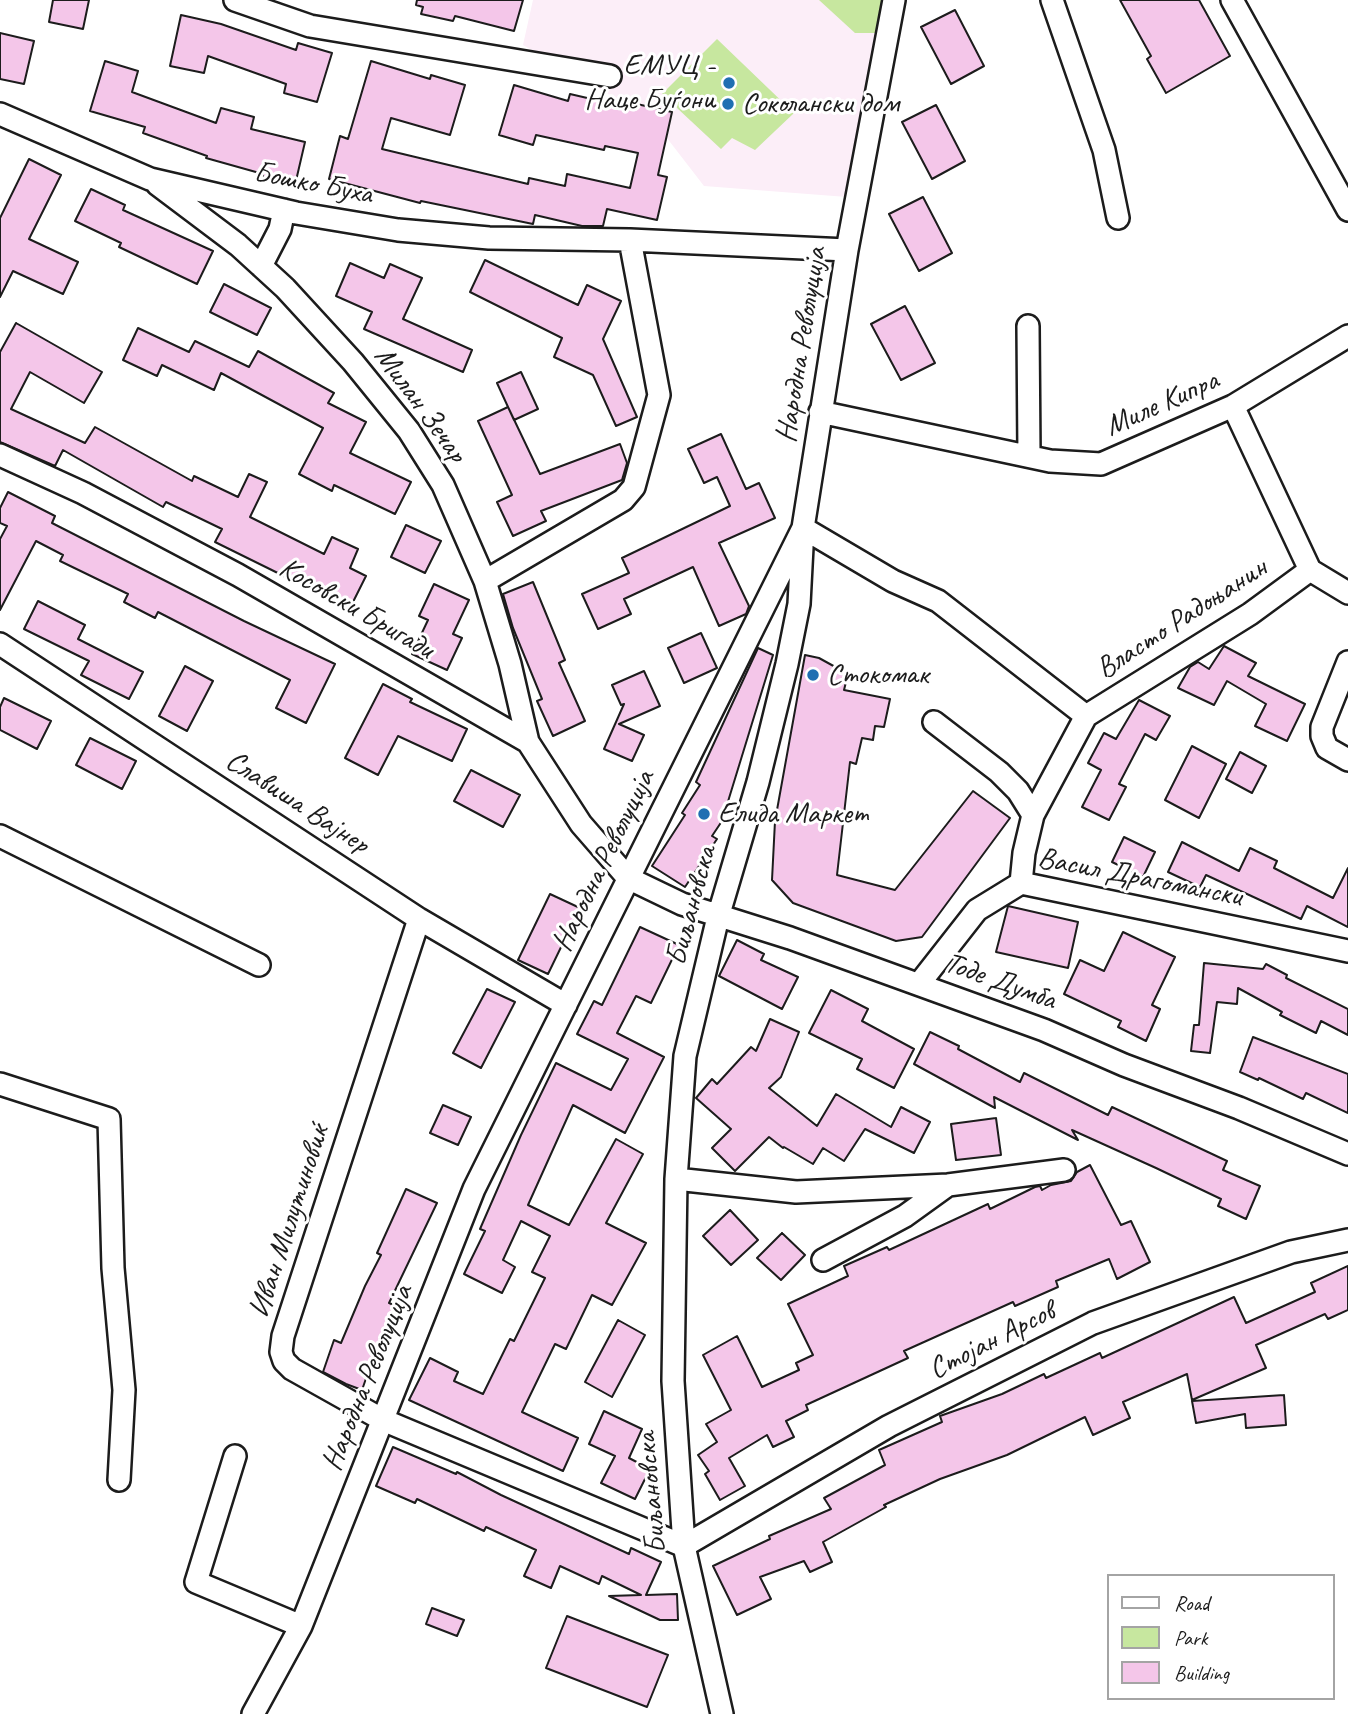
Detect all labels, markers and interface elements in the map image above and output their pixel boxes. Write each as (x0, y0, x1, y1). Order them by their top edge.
place label: ЕМУЦ - Наце Буѓони (585, 48, 715, 118)
marker: ЕМУЦ - Наце Буѓони (721, 75, 737, 91)
place label: Соколански дом (742, 86, 899, 122)
marker: Соколански дом (720, 96, 736, 112)
street label: Бошко Буха (251, 155, 375, 213)
street label: Народна Револуција (769, 245, 835, 445)
street label: Милан Зечар (366, 340, 474, 470)
street label: Миле Кипра (1100, 363, 1224, 445)
street label: Косовски Бригади (272, 550, 440, 668)
street label: Власто Радоњанин (1090, 551, 1274, 687)
place label: Стокомак (827, 657, 928, 693)
marker: Стокомак (805, 667, 821, 683)
street label: Славиша Вајнер (218, 743, 376, 863)
street label: Народна Револуција (545, 765, 663, 957)
place label: Елида Маркет (718, 796, 869, 832)
marker: Елида Маркет (696, 806, 712, 822)
street label: Васил Драгомански (1035, 841, 1245, 915)
street label: Биљановска (659, 843, 725, 969)
street label: Тоде Думба (939, 945, 1061, 1019)
street label: Иван Милутиновиќ (242, 1120, 338, 1322)
street label: Народна Револуција (314, 1280, 422, 1476)
street label: Стојан Арсов (923, 1294, 1061, 1388)
street label: Биљановска (629, 1431, 675, 1555)
legend (1106, 1574, 1334, 1700)
text: Road (1174, 1590, 1209, 1616)
text: Park (1174, 1625, 1207, 1651)
text: Building (1174, 1660, 1229, 1686)

